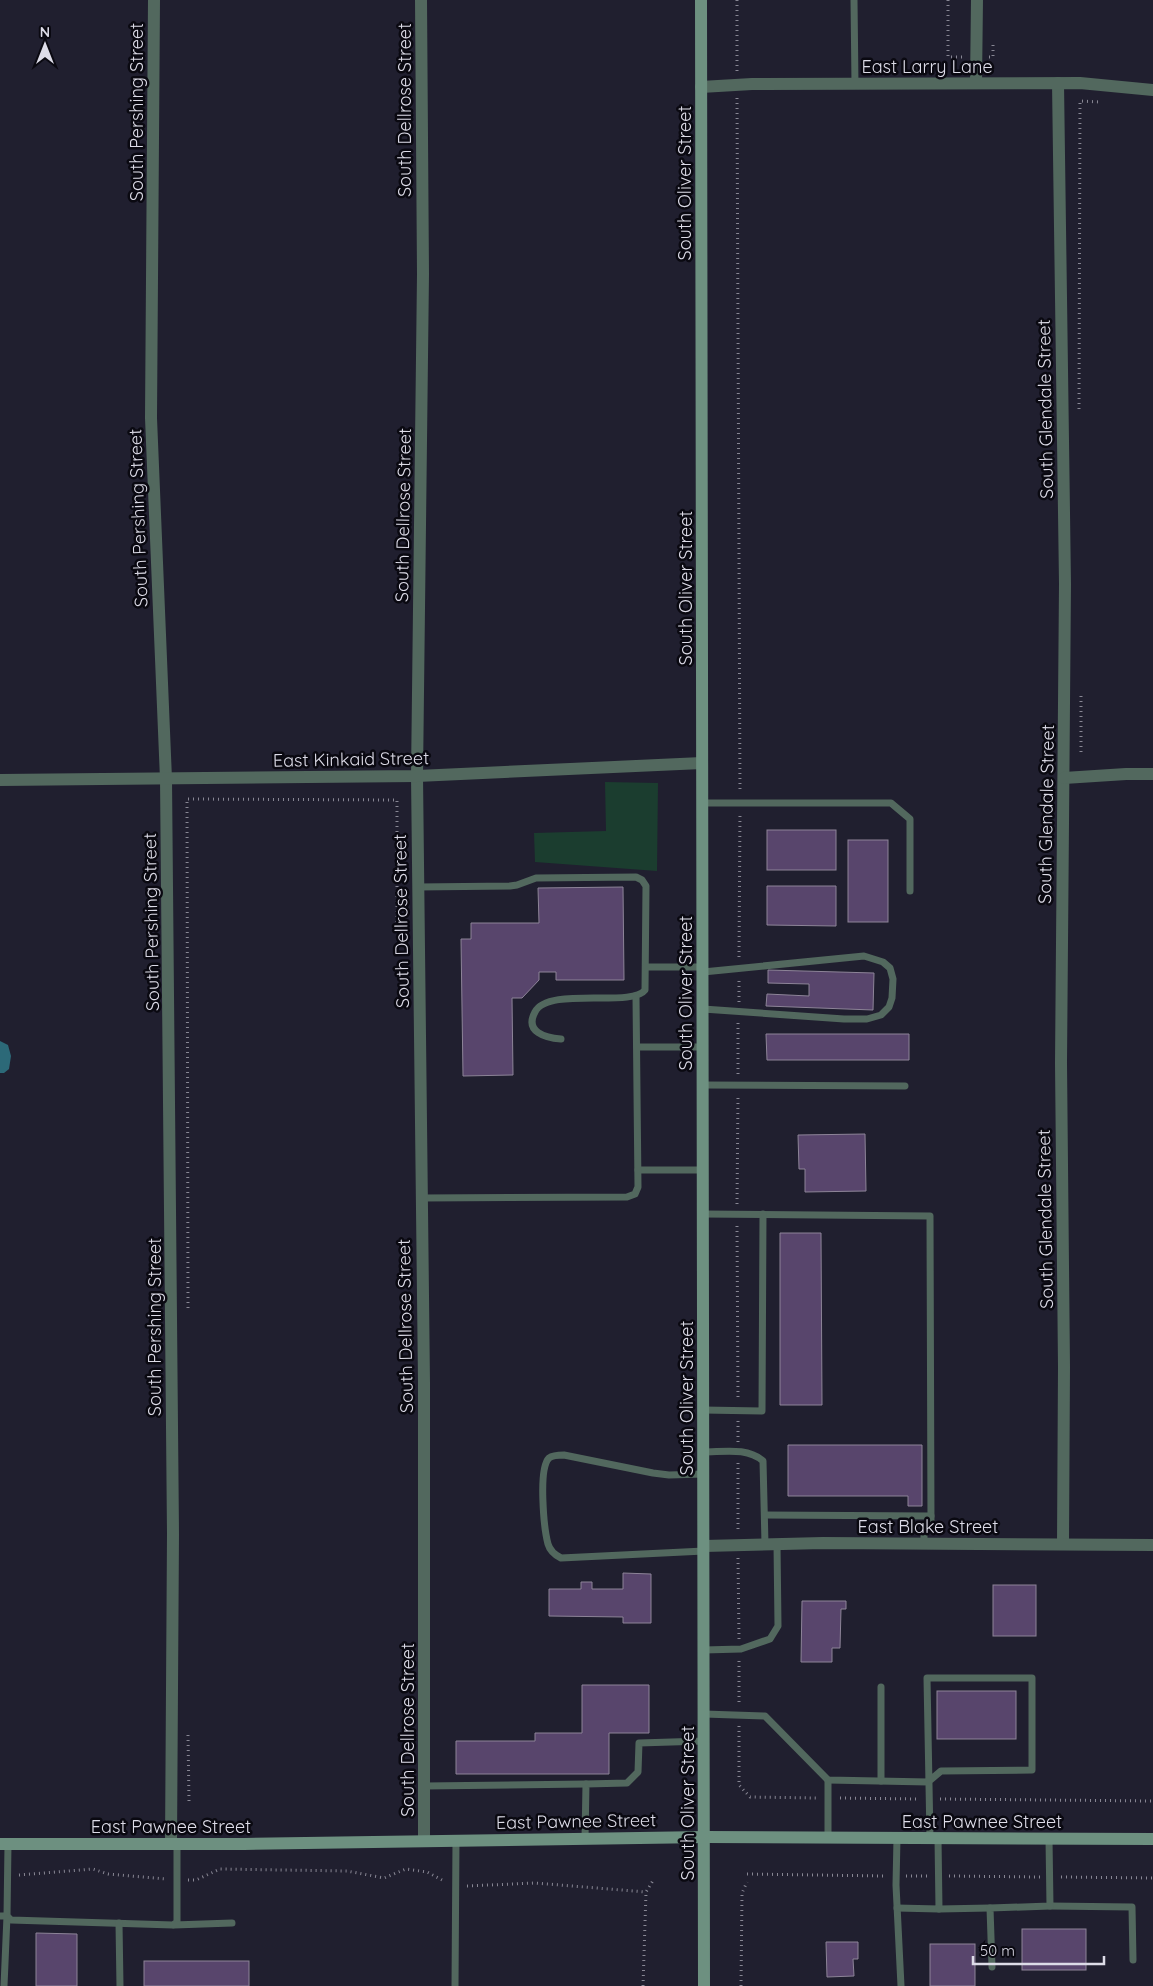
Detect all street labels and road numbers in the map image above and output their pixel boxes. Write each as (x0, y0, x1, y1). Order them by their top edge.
street label: South Pershing Street (125, 23, 148, 201)
street label: South Dellrose Street (393, 23, 416, 197)
street label: East Larry Lane (861, 55, 993, 78)
street label: South Oliver Street (673, 106, 696, 260)
street label: South Glendale Street (1032, 319, 1058, 499)
street label: South Pershing Street (123, 428, 153, 608)
street label: South Dellrose Street (390, 428, 416, 602)
street label: South Oliver Street (674, 511, 697, 665)
street label: South Glendale Street (1033, 724, 1059, 904)
street label: East Kinkaid Street (273, 746, 429, 772)
street label: South Pershing Street (138, 833, 164, 1011)
street label: South Dellrose Street (388, 834, 414, 1008)
street label: South Oliver Street (674, 916, 697, 1070)
street label: South Glendale Street (1032, 1129, 1058, 1309)
street label: South Pershing Street (143, 1238, 166, 1416)
street label: South Dellrose Street (392, 1239, 418, 1413)
street label: South Oliver Street (675, 1321, 698, 1475)
street label: East Blake Street (858, 1515, 998, 1538)
street label: South Dellrose Street (396, 1643, 419, 1817)
street label: South Oliver Street (676, 1726, 699, 1880)
street label: East Pawnee Street (496, 1808, 656, 1834)
street label: East Pawnee Street (902, 1810, 1062, 1833)
street label: East Pawnee Street (91, 1815, 251, 1838)

